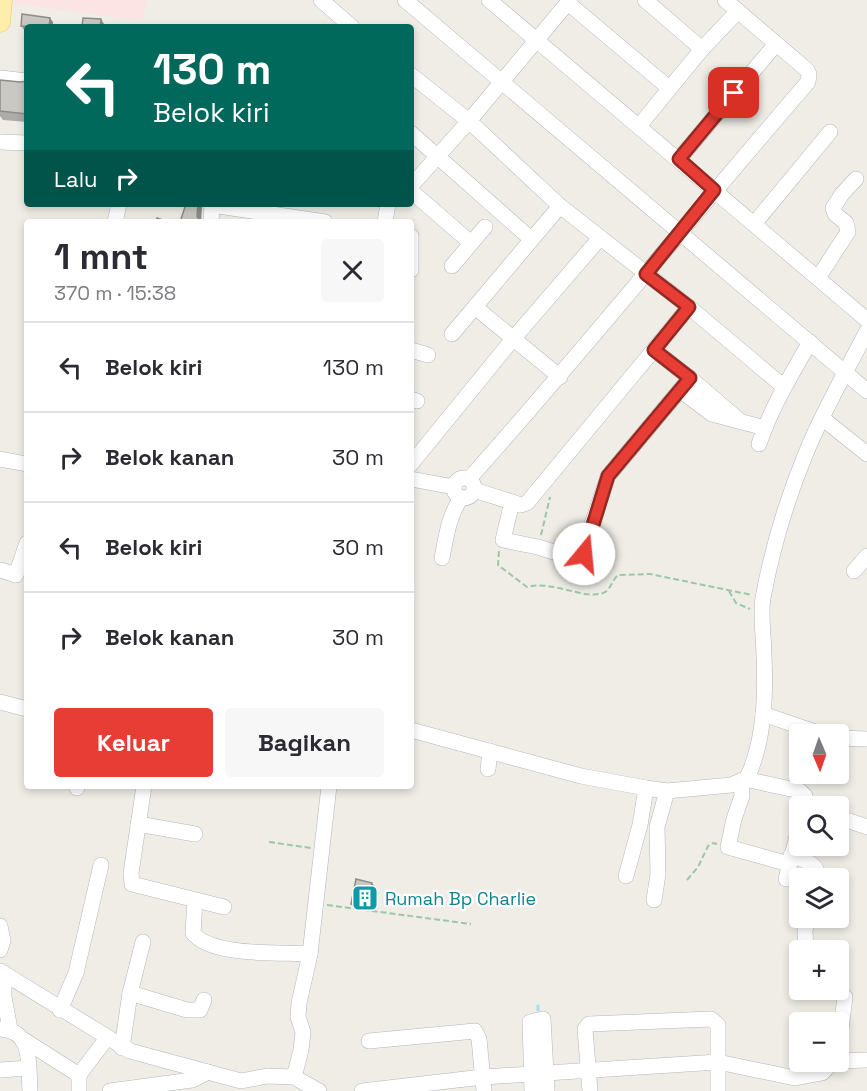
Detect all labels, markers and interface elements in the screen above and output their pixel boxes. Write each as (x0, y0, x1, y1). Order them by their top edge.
text: 130 m (153, 43, 271, 96)
icon: left (54, 48, 132, 126)
pin (708, 67, 759, 118)
icon: arrive (717, 76, 750, 109)
text: Belok kiri (153, 95, 270, 130)
icon: right (110, 162, 143, 195)
text: Lalu (54, 165, 98, 193)
text: 1 mnt (54, 234, 148, 280)
button: close (321, 239, 384, 302)
text: 370 m · 15:38 (54, 280, 176, 306)
icon: left (54, 351, 87, 384)
text: Belok kiri (105, 353, 202, 381)
text: 130 m (323, 353, 384, 381)
icon: right (54, 441, 87, 474)
text: Belok kanan (105, 443, 234, 471)
text: 30 m (332, 443, 384, 471)
position arrow (552, 522, 616, 586)
icon: left (54, 531, 87, 564)
text: Belok kiri (105, 533, 202, 561)
text: 30 m (332, 533, 384, 561)
icon: right (54, 621, 87, 654)
text: Belok kanan (105, 623, 234, 651)
text: 30 m (332, 623, 384, 651)
button: Keluar (54, 708, 213, 777)
button: Bagikan (225, 708, 384, 777)
north arrow (789, 724, 849, 784)
map controls (789, 724, 849, 1072)
button: search (789, 796, 849, 856)
button: layers (789, 868, 849, 928)
building icon: Rumah Bp Charlie (350, 883, 380, 913)
place label: Rumah Bp Charlie (385, 887, 536, 910)
button: + (789, 940, 849, 1000)
button: − (789, 1012, 849, 1072)

